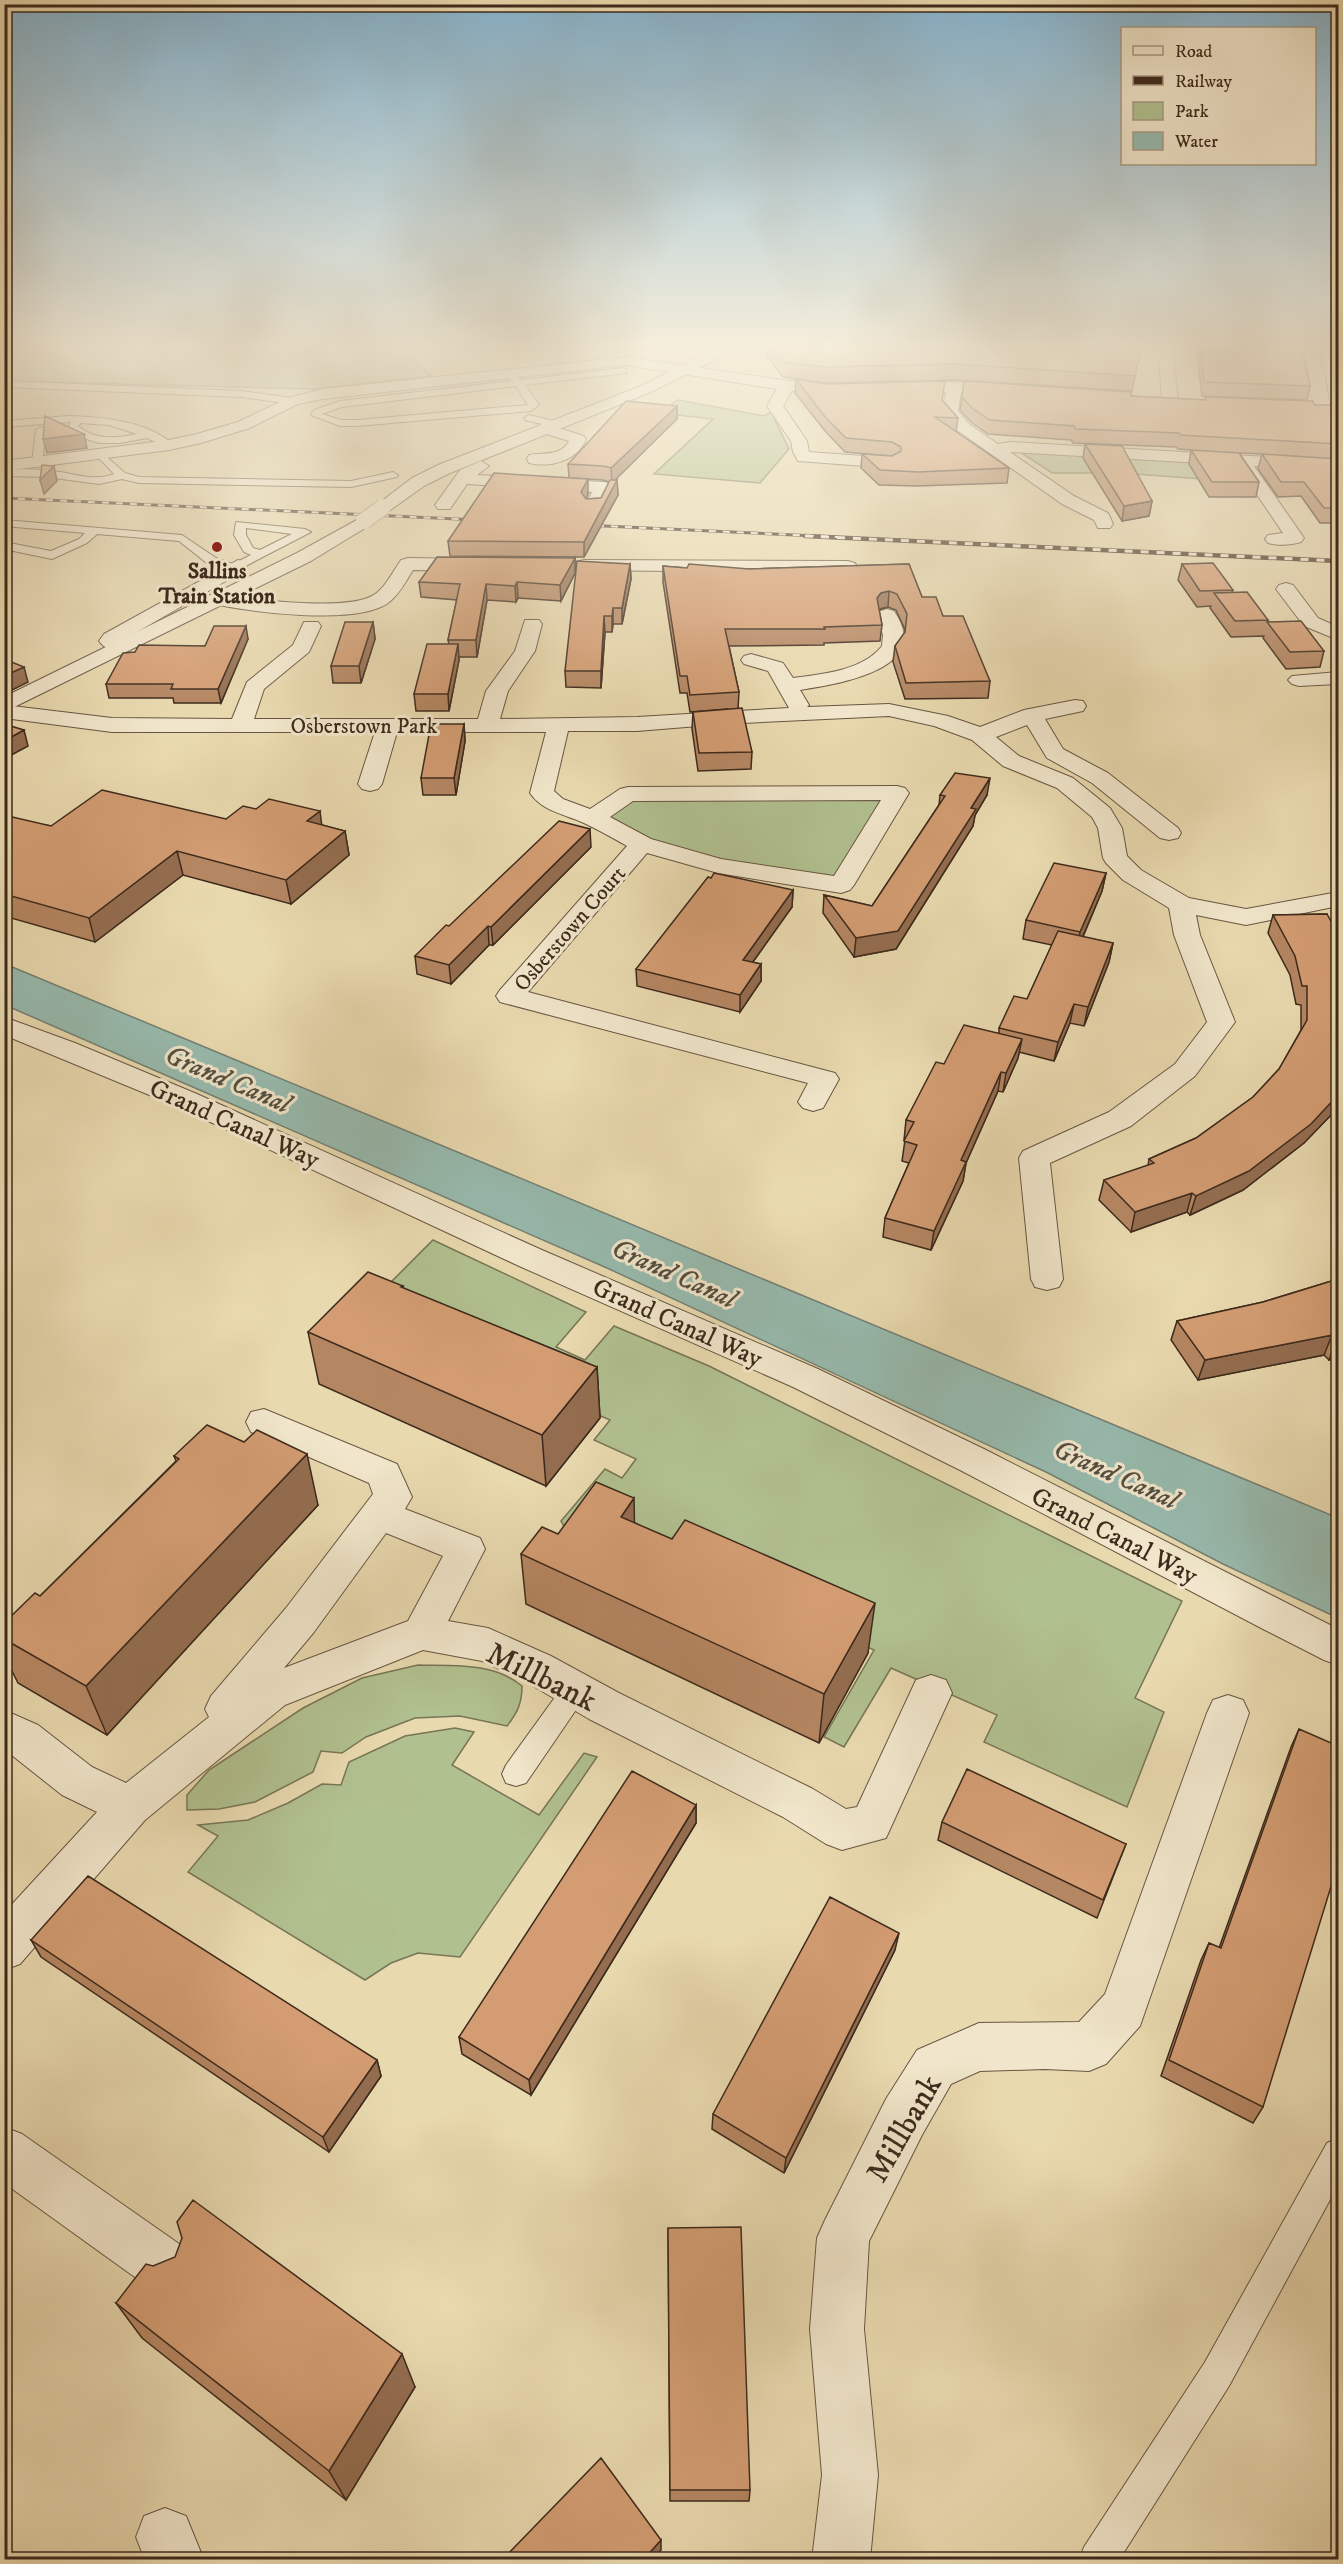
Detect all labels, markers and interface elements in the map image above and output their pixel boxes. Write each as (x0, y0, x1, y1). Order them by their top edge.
legend (1121, 27, 1316, 165)
text: Road (1175, 41, 1212, 63)
text: Railway (1175, 71, 1233, 93)
text: Park (1175, 101, 1209, 123)
text: Water (1174, 131, 1218, 153)
marker: Sallins Train Station (210, 540, 224, 554)
place label: Sallins Train Station (158, 558, 276, 610)
street label: Osberstown Park (291, 713, 438, 740)
street label: Osberstown Court (508, 861, 632, 997)
water label: Grand Canal (160, 1038, 298, 1123)
street label: Grand Canal Way (144, 1072, 325, 1177)
water label: Grand Canal (606, 1231, 744, 1318)
street label: Grand Canal Way (587, 1271, 768, 1376)
water label: Grand Canal (1048, 1432, 1186, 1519)
street label: Grand Canal Way (1025, 1480, 1204, 1593)
street label: Millbank (479, 1634, 603, 1722)
street label: Millbank (858, 2068, 952, 2190)

